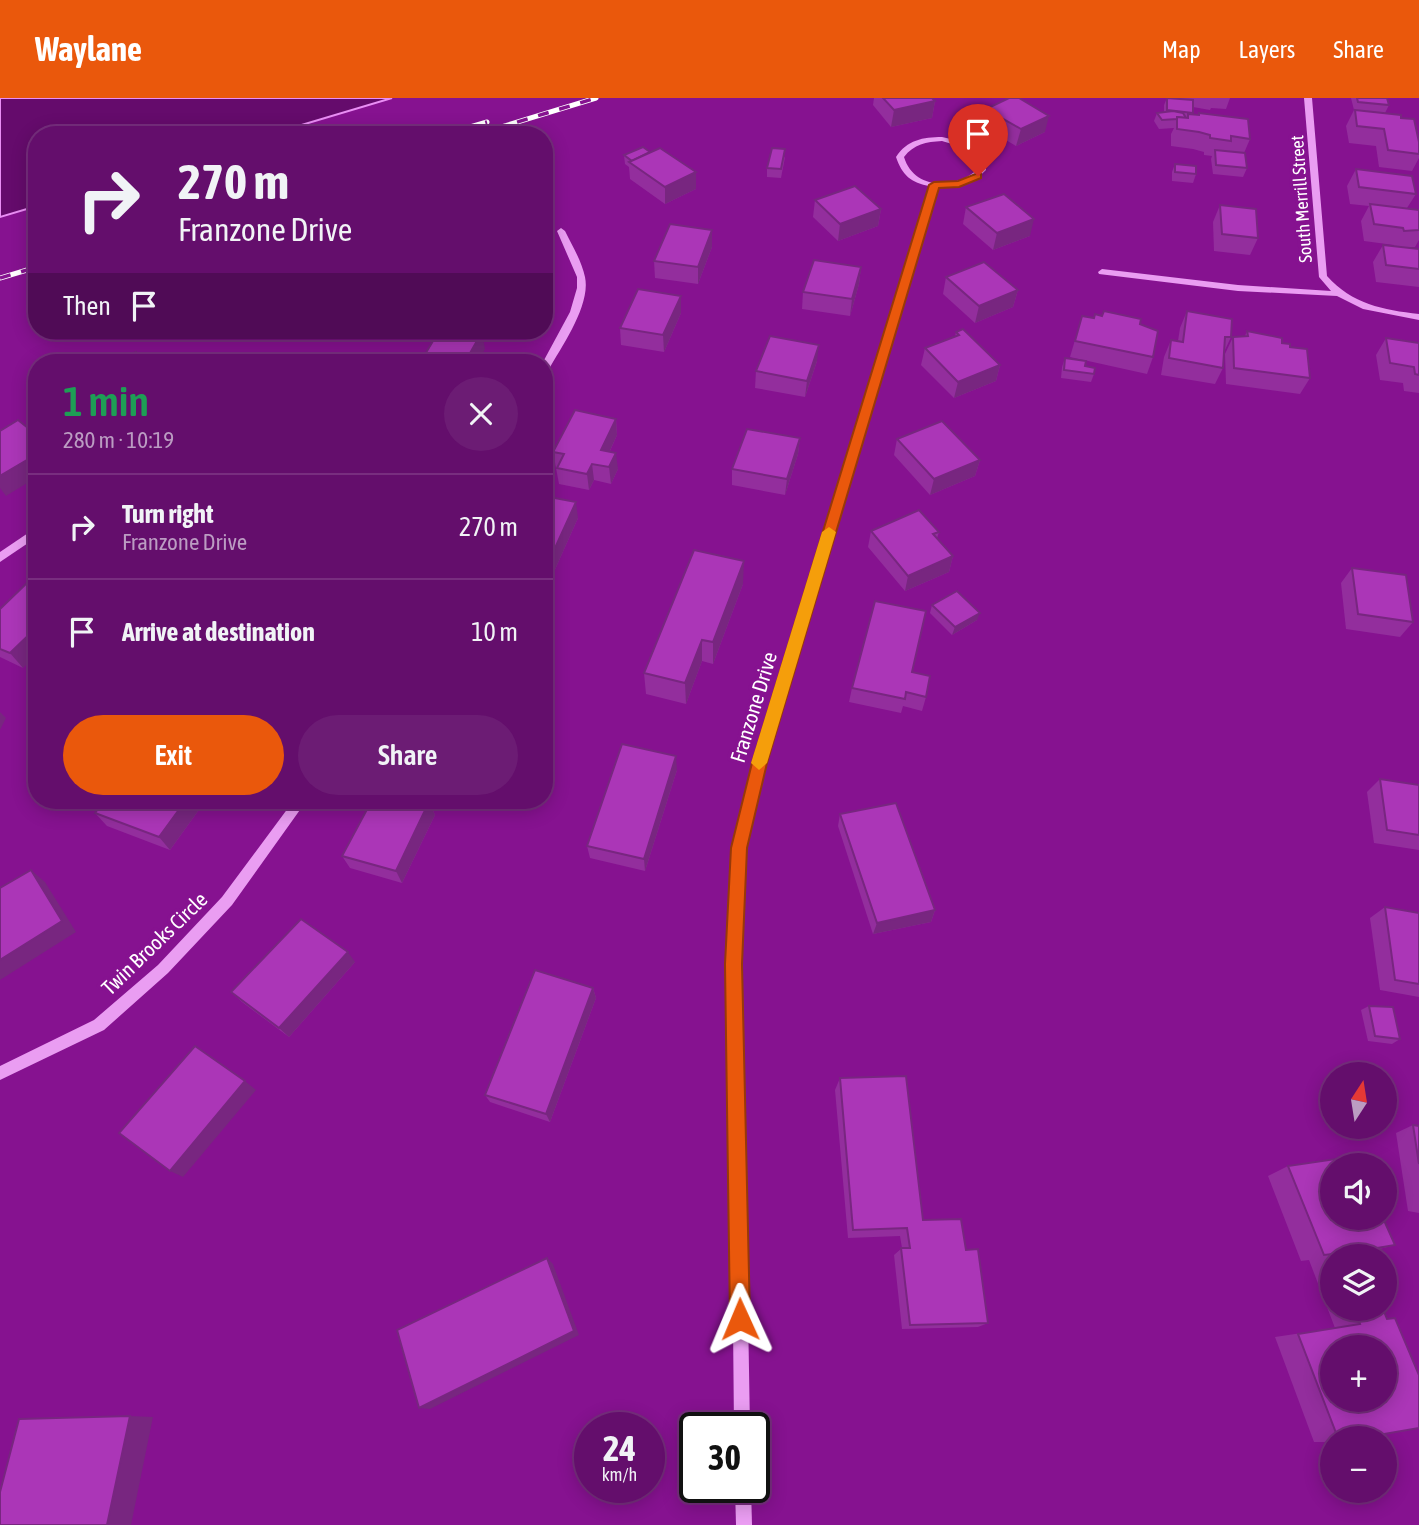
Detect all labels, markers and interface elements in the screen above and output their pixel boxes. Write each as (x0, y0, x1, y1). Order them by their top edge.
text: Waylane (35, 30, 142, 68)
text: Map (1162, 36, 1201, 63)
text: Layers (1239, 36, 1295, 63)
text: Share (1333, 36, 1384, 63)
pin (948, 104, 1008, 176)
icon: arrive (959, 115, 997, 153)
street label: South Merrill Street (1286, 135, 1316, 263)
text: 270 m (178, 153, 289, 209)
icon: right (63, 154, 154, 245)
text: Franzone Drive (178, 211, 352, 248)
icon: arrive (125, 287, 163, 325)
text: Then (63, 291, 111, 321)
text: 1 min (63, 377, 149, 425)
button: close (444, 377, 518, 451)
text: 280 m · 10:19 (63, 427, 174, 453)
text: Turn right (122, 499, 213, 529)
icon: right (63, 508, 101, 546)
text: 270 m (459, 512, 518, 542)
text: Franzone Drive (122, 529, 247, 555)
icon: arrive (63, 613, 101, 651)
text: Arrive at destination (122, 617, 315, 647)
text: 10 m (471, 617, 518, 647)
street label: Franzone Drive (725, 649, 781, 765)
button: Exit (63, 715, 284, 795)
button: Share (298, 715, 518, 795)
street label: Twin Brooks Circle (96, 887, 212, 999)
north arrow (1320, 1062, 1396, 1139)
map controls (1320, 1062, 1397, 1503)
button: sound (1320, 1153, 1397, 1230)
button: layers (1320, 1244, 1397, 1321)
position arrow (703, 1282, 777, 1356)
button: + (1320, 1335, 1397, 1412)
speed limit sign: 30 (679, 1412, 770, 1503)
button: − (1320, 1426, 1397, 1503)
text: 24 (603, 1428, 636, 1468)
text: km/h (602, 1464, 637, 1485)

